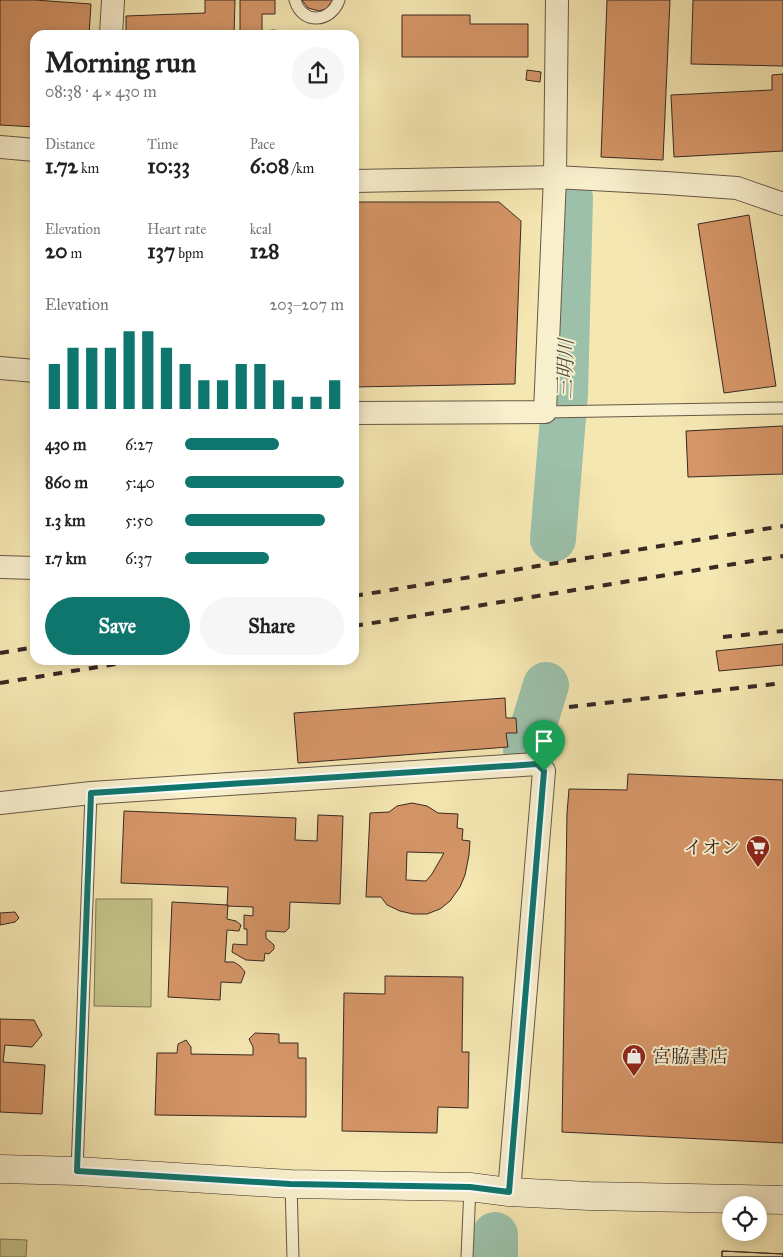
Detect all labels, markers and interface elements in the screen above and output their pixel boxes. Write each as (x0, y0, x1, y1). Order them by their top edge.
text: Morning run (45, 45, 196, 80)
button: share (292, 47, 344, 99)
text: 08:38 · 4 × 430 m (45, 82, 157, 101)
text: Distance (45, 136, 95, 153)
text: Time (147, 136, 178, 153)
text: Pace (250, 136, 275, 153)
text: 1.72 (45, 153, 78, 179)
text: 10:33 (147, 153, 190, 179)
text: 6:08 (250, 153, 289, 179)
text: km (78, 160, 99, 177)
text: /km (289, 160, 314, 177)
text: Elevation (45, 221, 101, 238)
text: Heart rate (147, 221, 206, 238)
text: kcal (250, 221, 272, 238)
text: 20 (45, 238, 68, 264)
text: 137 (147, 238, 175, 264)
text: 128 (250, 238, 279, 264)
text: m (68, 245, 82, 262)
text: bpm (175, 245, 204, 262)
text: Elevation (45, 295, 109, 314)
text: 203–207 m (269, 295, 344, 314)
water label: 三明川 (552, 337, 578, 399)
text: 430 m (45, 435, 87, 454)
text: 6:27 (125, 435, 153, 454)
text: 860 m (45, 473, 88, 492)
text: 5:40 (125, 473, 155, 492)
text: 1.3 km (45, 511, 85, 530)
text: 5:50 (125, 511, 153, 530)
text: 1.7 km (45, 549, 87, 568)
text: 6:37 (125, 549, 152, 568)
button: Save (45, 597, 190, 655)
button: Share (200, 597, 344, 655)
pin (523, 720, 565, 771)
icon: arrive (530, 727, 558, 755)
supermarket icon: イオン (745, 834, 771, 868)
place label: イオン (684, 836, 740, 859)
shop icon: 宮脇書店 (621, 1043, 647, 1077)
place label: 宮脇書店 (652, 1045, 728, 1068)
map controls (722, 1196, 767, 1241)
button: locate (722, 1196, 767, 1241)

